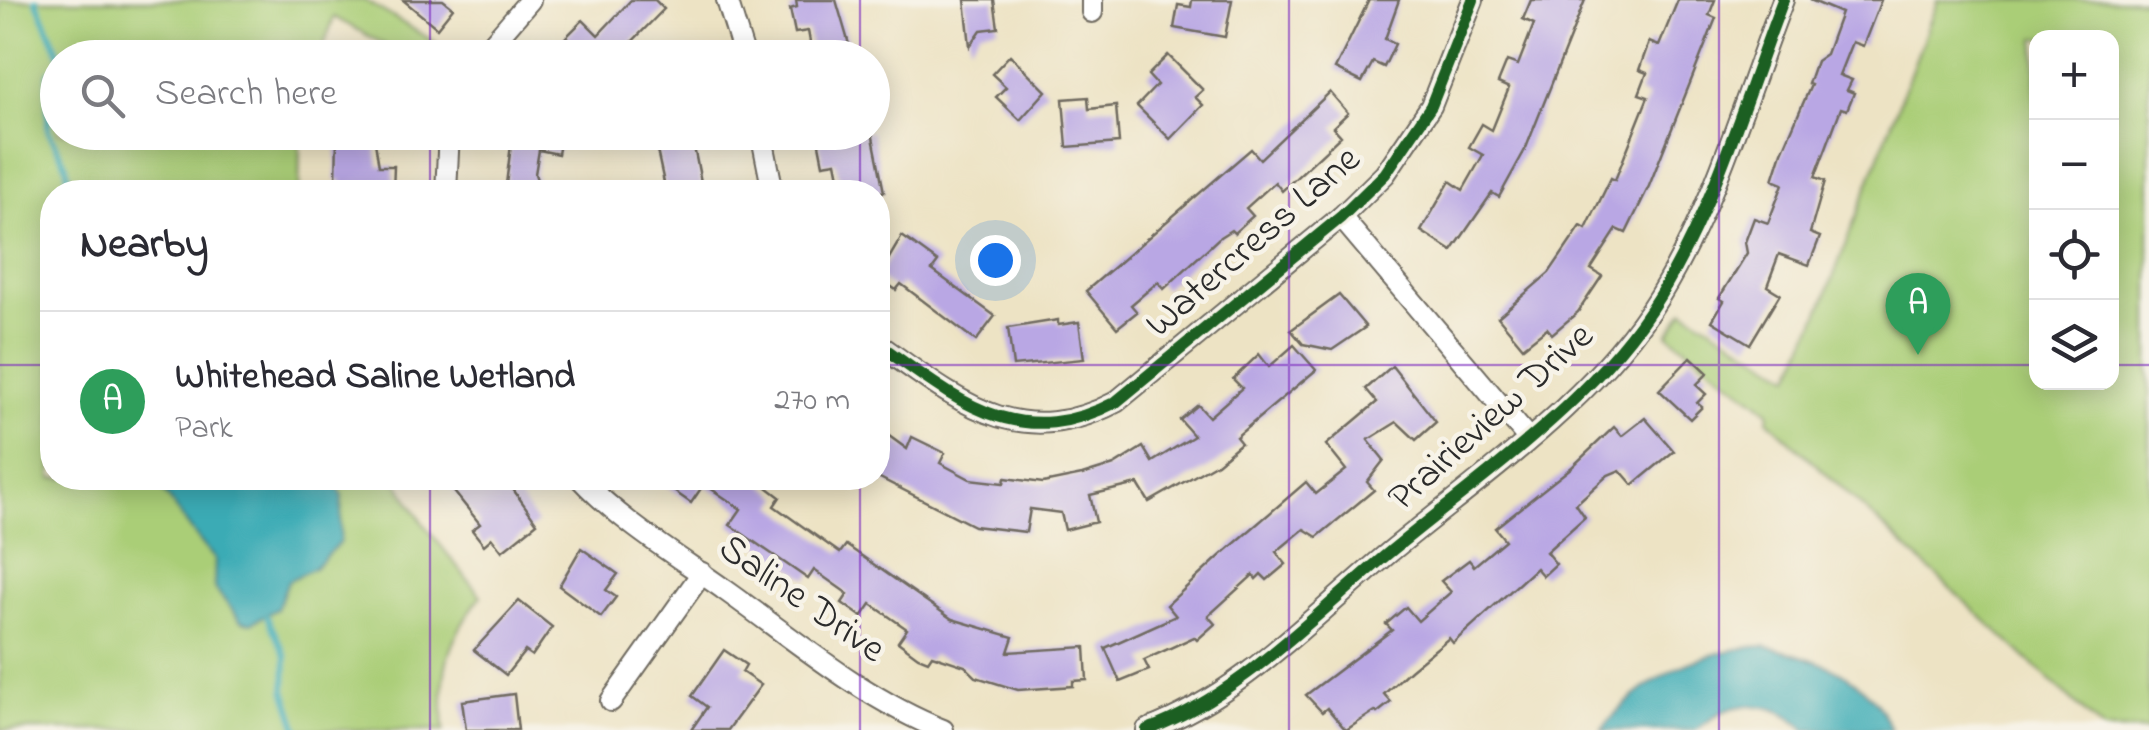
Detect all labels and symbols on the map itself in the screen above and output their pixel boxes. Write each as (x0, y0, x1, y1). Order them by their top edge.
street label: Watercress Lane (1133, 132, 1375, 354)
your location (970, 235, 1021, 286)
pin: A (1886, 272, 1950, 355)
street label: Prairieview Drive (1376, 309, 1608, 527)
street label: Saline Drive (705, 521, 897, 679)

